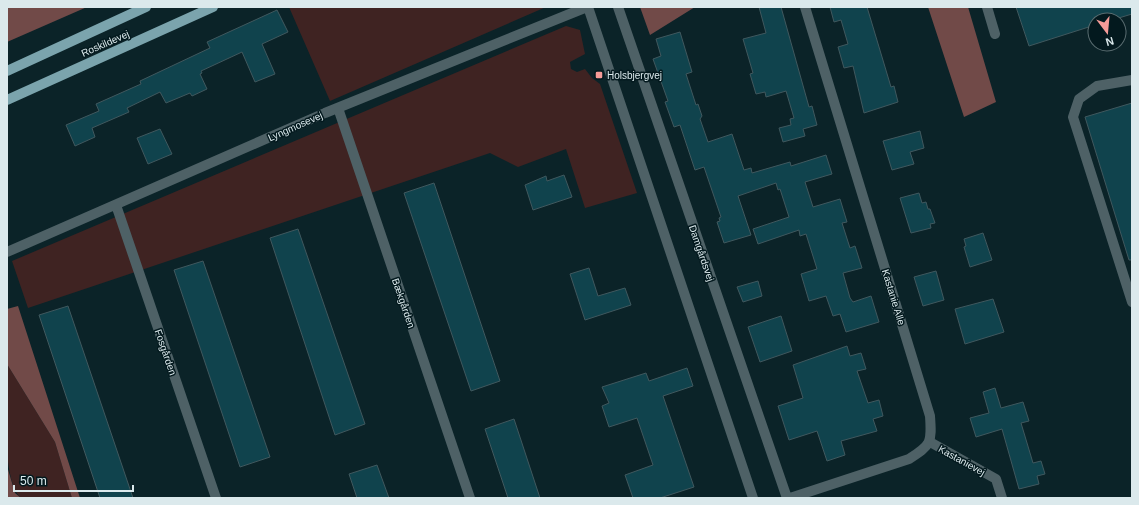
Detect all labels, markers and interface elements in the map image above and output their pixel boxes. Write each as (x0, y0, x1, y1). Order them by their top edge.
north arrow (1087, 12, 1127, 52)
street label: Roskildevej (80, 28, 131, 59)
text: N (1104, 35, 1115, 48)
marker: Holsbjergvej (594, 70, 604, 80)
place label: Holsbjergvej (607, 70, 662, 81)
street label: Lyngmosevej (266, 110, 324, 143)
street label: Damgårdsvej (687, 224, 716, 283)
street label: Kastanie Alle (880, 268, 907, 327)
street label: Bækgården (390, 277, 417, 329)
street label: Fosgården (153, 328, 179, 377)
street label: Kastanievej (936, 443, 987, 478)
scale bar (14, 467, 133, 493)
text: 50 m (20, 474, 47, 488)

